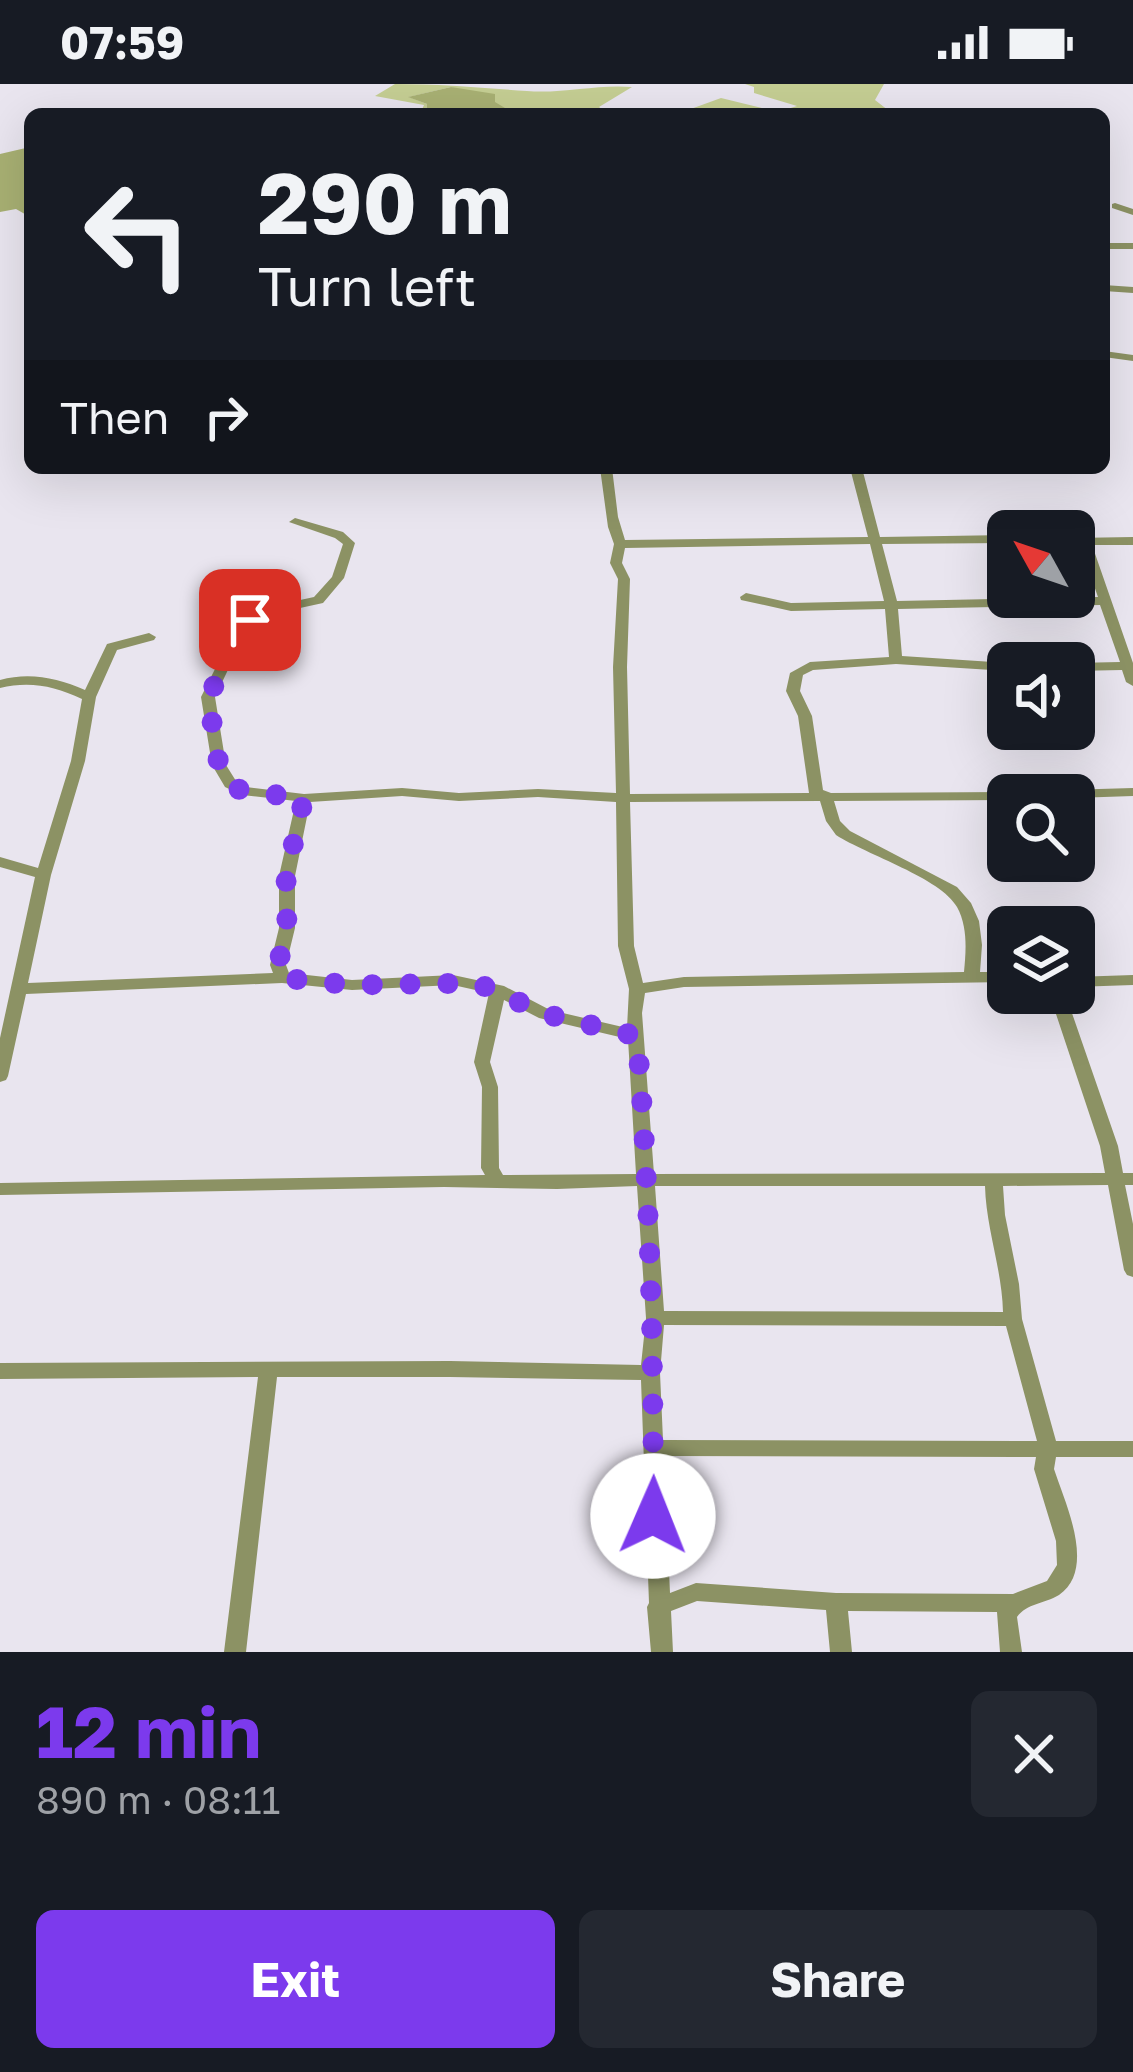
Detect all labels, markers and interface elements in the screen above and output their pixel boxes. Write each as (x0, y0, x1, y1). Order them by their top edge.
text: 07:59 (60, 15, 184, 69)
text: 290 m (258, 152, 512, 252)
icon: left (60, 156, 216, 312)
text: Turn left (258, 253, 476, 318)
icon: right (193, 384, 259, 450)
text: Then (60, 390, 169, 444)
north arrow (987, 510, 1095, 618)
map controls (987, 510, 1095, 1014)
pin (199, 569, 301, 671)
icon: arrive (217, 587, 283, 653)
button: sound (987, 642, 1095, 750)
button: search (987, 774, 1095, 882)
button: layers (987, 906, 1095, 1014)
position arrow (590, 1453, 716, 1579)
text: 12 min (36, 1687, 261, 1774)
button: close (971, 1691, 1097, 1817)
text: 890 m · 08:11 (36, 1776, 281, 1823)
button: Exit (36, 1910, 555, 2048)
button: Share (579, 1910, 1097, 2048)

